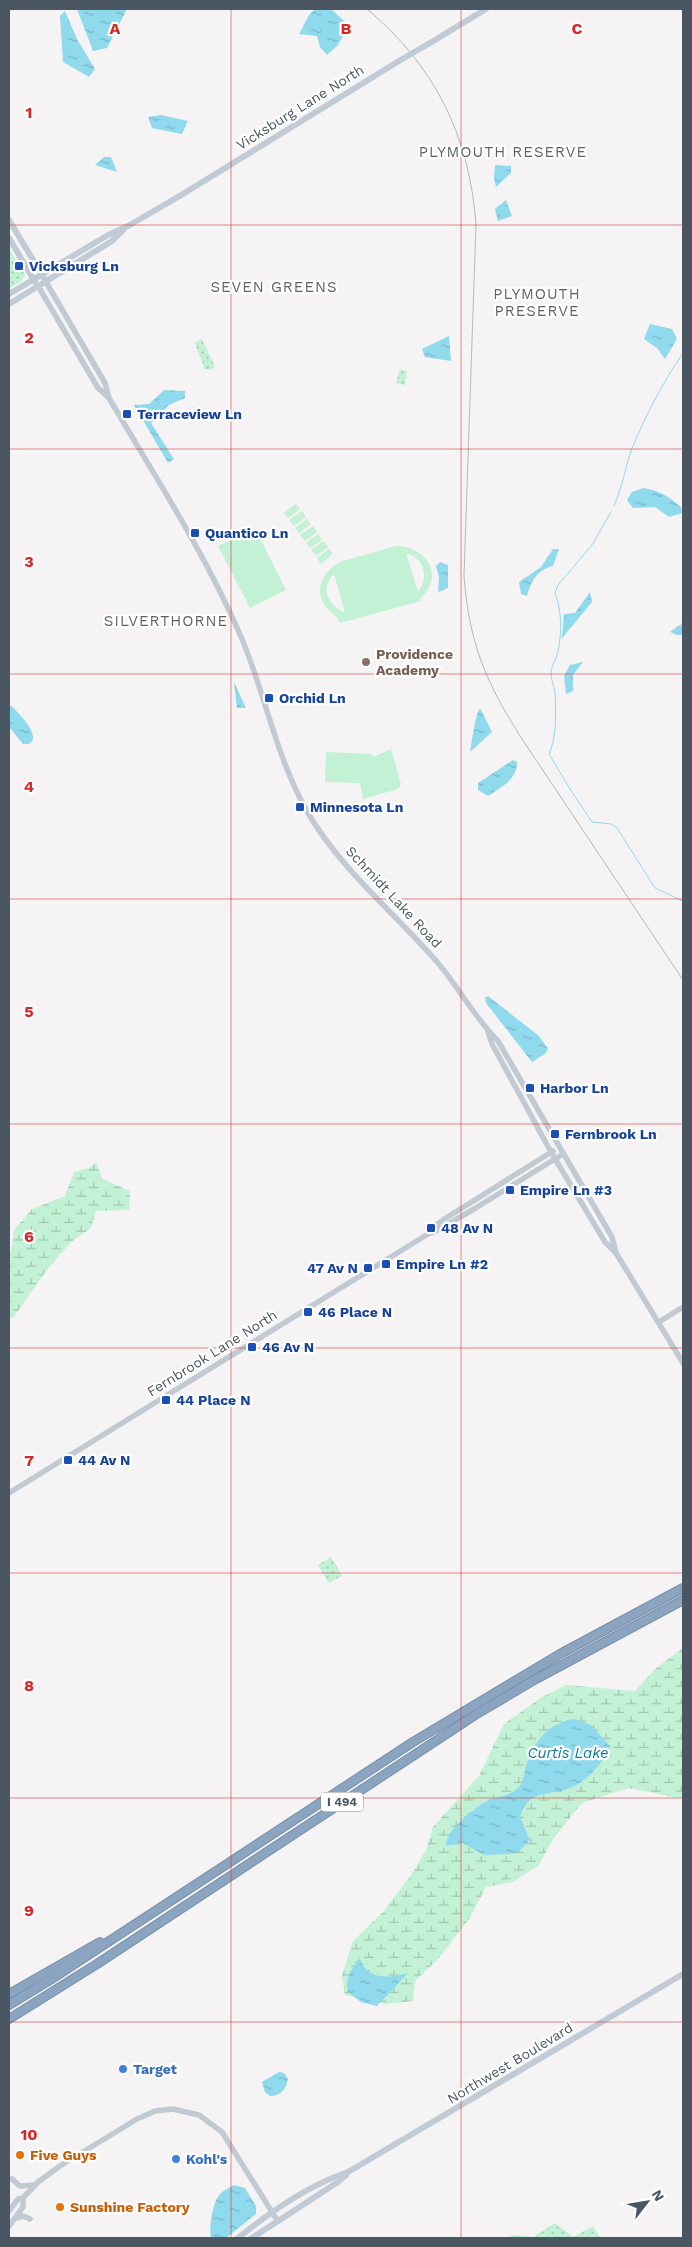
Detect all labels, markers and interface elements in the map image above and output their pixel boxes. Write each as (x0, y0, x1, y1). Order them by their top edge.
text: A (110, 19, 121, 38)
text: B (341, 19, 352, 38)
text: C (572, 19, 583, 38)
street label: Vicksburg Lane North (233, 61, 367, 153)
text: 1 (26, 103, 32, 122)
district label: PLYMOUTH RESERVE (419, 143, 587, 161)
place label: Vicksburg Ln (29, 258, 119, 274)
marker: Vicksburg Ln (13, 260, 25, 272)
district label: SEVEN GREENS (210, 278, 338, 296)
district label: PLYMOUTH PRESERVE (493, 285, 581, 320)
text: 2 (24, 328, 34, 347)
place label: Terraceview Ln (137, 406, 242, 422)
marker: Terraceview Ln (121, 408, 133, 420)
place label: Quantico Ln (205, 525, 288, 541)
marker: Quantico Ln (189, 527, 201, 539)
text: 3 (24, 552, 34, 571)
district label: SILVERTHORNE (104, 612, 228, 630)
place label: Providence Academy (376, 646, 453, 678)
marker: Providence Academy (360, 656, 372, 668)
place label: Orchid Ln (279, 690, 346, 706)
marker: Orchid Ln (263, 692, 275, 704)
text: 4 (24, 777, 34, 796)
place label: Minnesota Ln (310, 799, 403, 815)
marker: Minnesota Ln (294, 801, 306, 813)
street label: Schmidt Lake Road (343, 843, 445, 951)
text: 5 (24, 1002, 34, 1021)
place label: Harbor Ln (540, 1080, 609, 1096)
marker: Harbor Ln (524, 1082, 536, 1094)
place label: Fernbrook Ln (565, 1126, 657, 1142)
marker: Fernbrook Ln (549, 1128, 561, 1140)
place label: Empire Ln #3 (520, 1182, 612, 1198)
marker: Empire Ln #3 (504, 1184, 516, 1196)
place label: 48 Av N (441, 1220, 493, 1236)
marker: 48 Av N (425, 1222, 437, 1234)
text: 6 (24, 1227, 34, 1246)
place label: Empire Ln #2 (396, 1256, 488, 1272)
marker: Empire Ln #2 (380, 1258, 392, 1270)
place label: 47 Av N (307, 1260, 358, 1276)
marker: 47 Av N (362, 1262, 374, 1274)
place label: 46 Place N (318, 1304, 392, 1320)
street label: Fernbrook Lane North (144, 1306, 280, 1400)
marker: 46 Place N (302, 1306, 314, 1318)
place label: 46 Av N (262, 1339, 314, 1355)
marker: 46 Av N (246, 1341, 258, 1353)
place label: 44 Place N (176, 1392, 251, 1408)
marker: 44 Place N (160, 1394, 172, 1406)
text: 7 (24, 1451, 34, 1470)
place label: 44 Av N (78, 1452, 131, 1468)
marker: 44 Av N (62, 1454, 74, 1466)
text: 8 (24, 1676, 34, 1695)
water label: Curtis Lake (527, 1744, 609, 1762)
road number: I 494 (321, 1792, 363, 1811)
text: 9 (24, 1901, 34, 1920)
street label: Northwest Boulevard (444, 2019, 576, 2107)
place label: Target (133, 2061, 177, 2077)
marker: Target (117, 2063, 129, 2075)
text: 10 (20, 2125, 38, 2144)
place label: Five Guys (30, 2147, 97, 2163)
marker: Five Guys (14, 2149, 26, 2161)
place label: Kohl's (186, 2151, 228, 2167)
marker: Kohl's (170, 2153, 182, 2165)
north arrow (622, 2177, 672, 2227)
text: N (649, 2187, 668, 2204)
place label: Sunshine Factory (70, 2199, 190, 2215)
marker: Sunshine Factory (54, 2201, 66, 2213)

